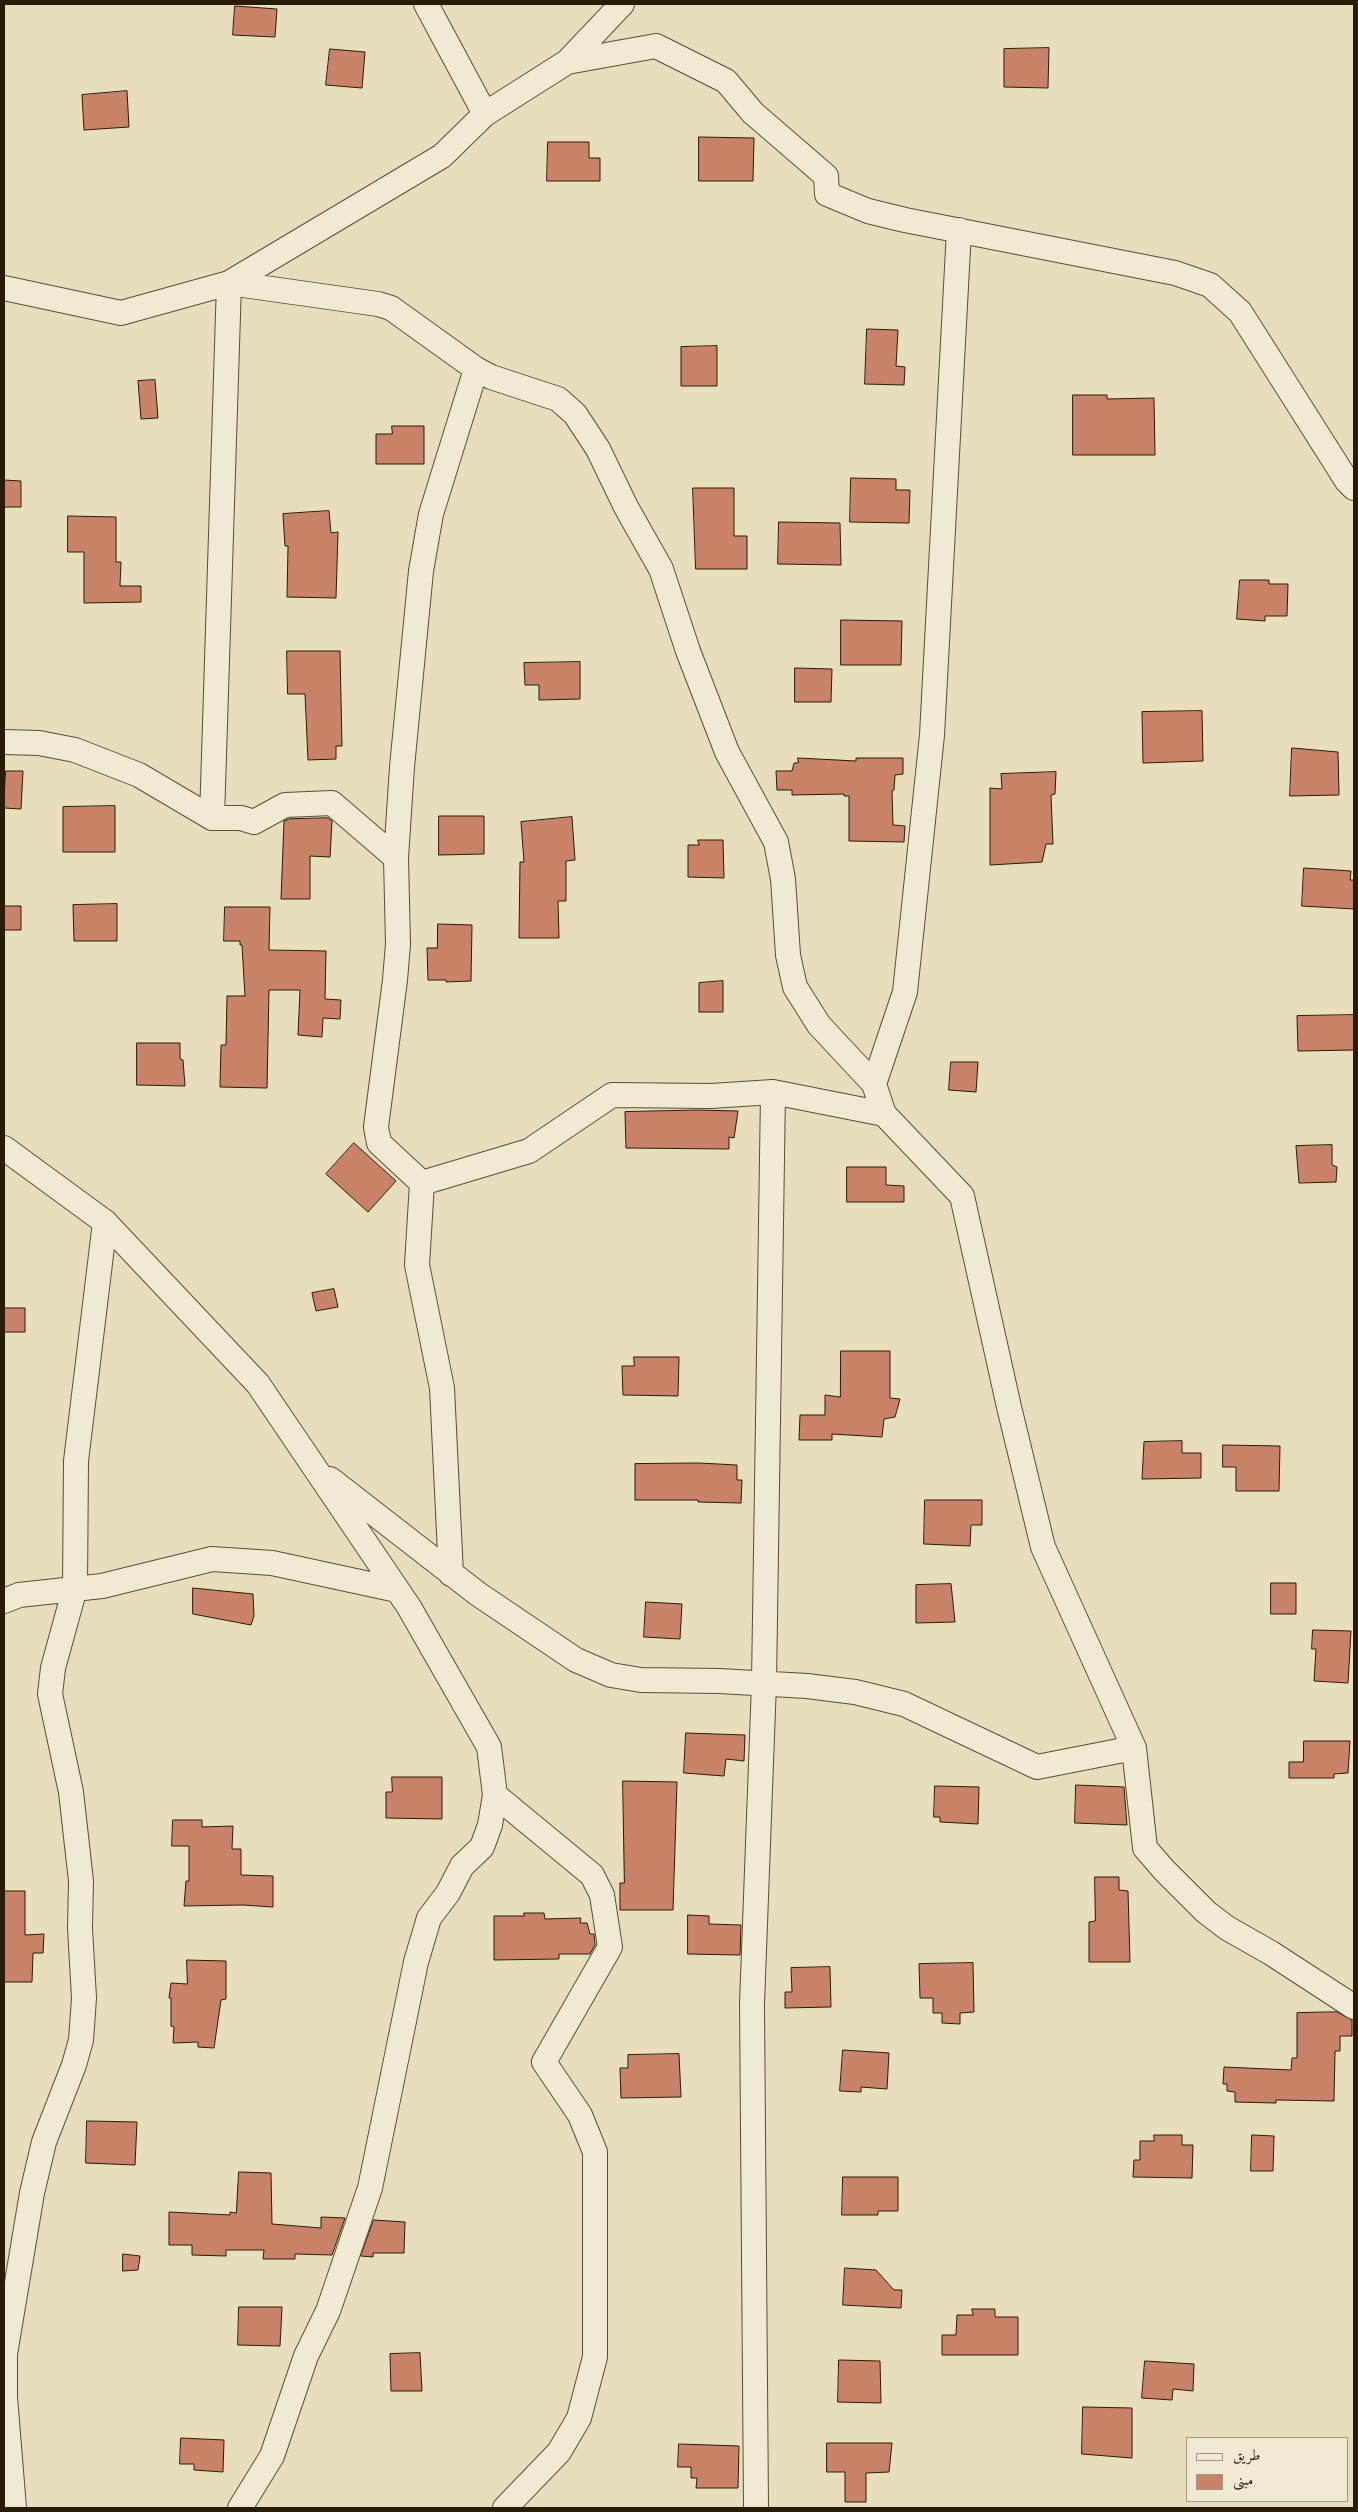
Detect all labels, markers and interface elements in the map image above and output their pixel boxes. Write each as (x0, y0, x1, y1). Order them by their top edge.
legend (1186, 2437, 1348, 2502)
text: طريق (1233, 2446, 1260, 2465)
text: مبنى (1233, 2471, 1253, 2490)

